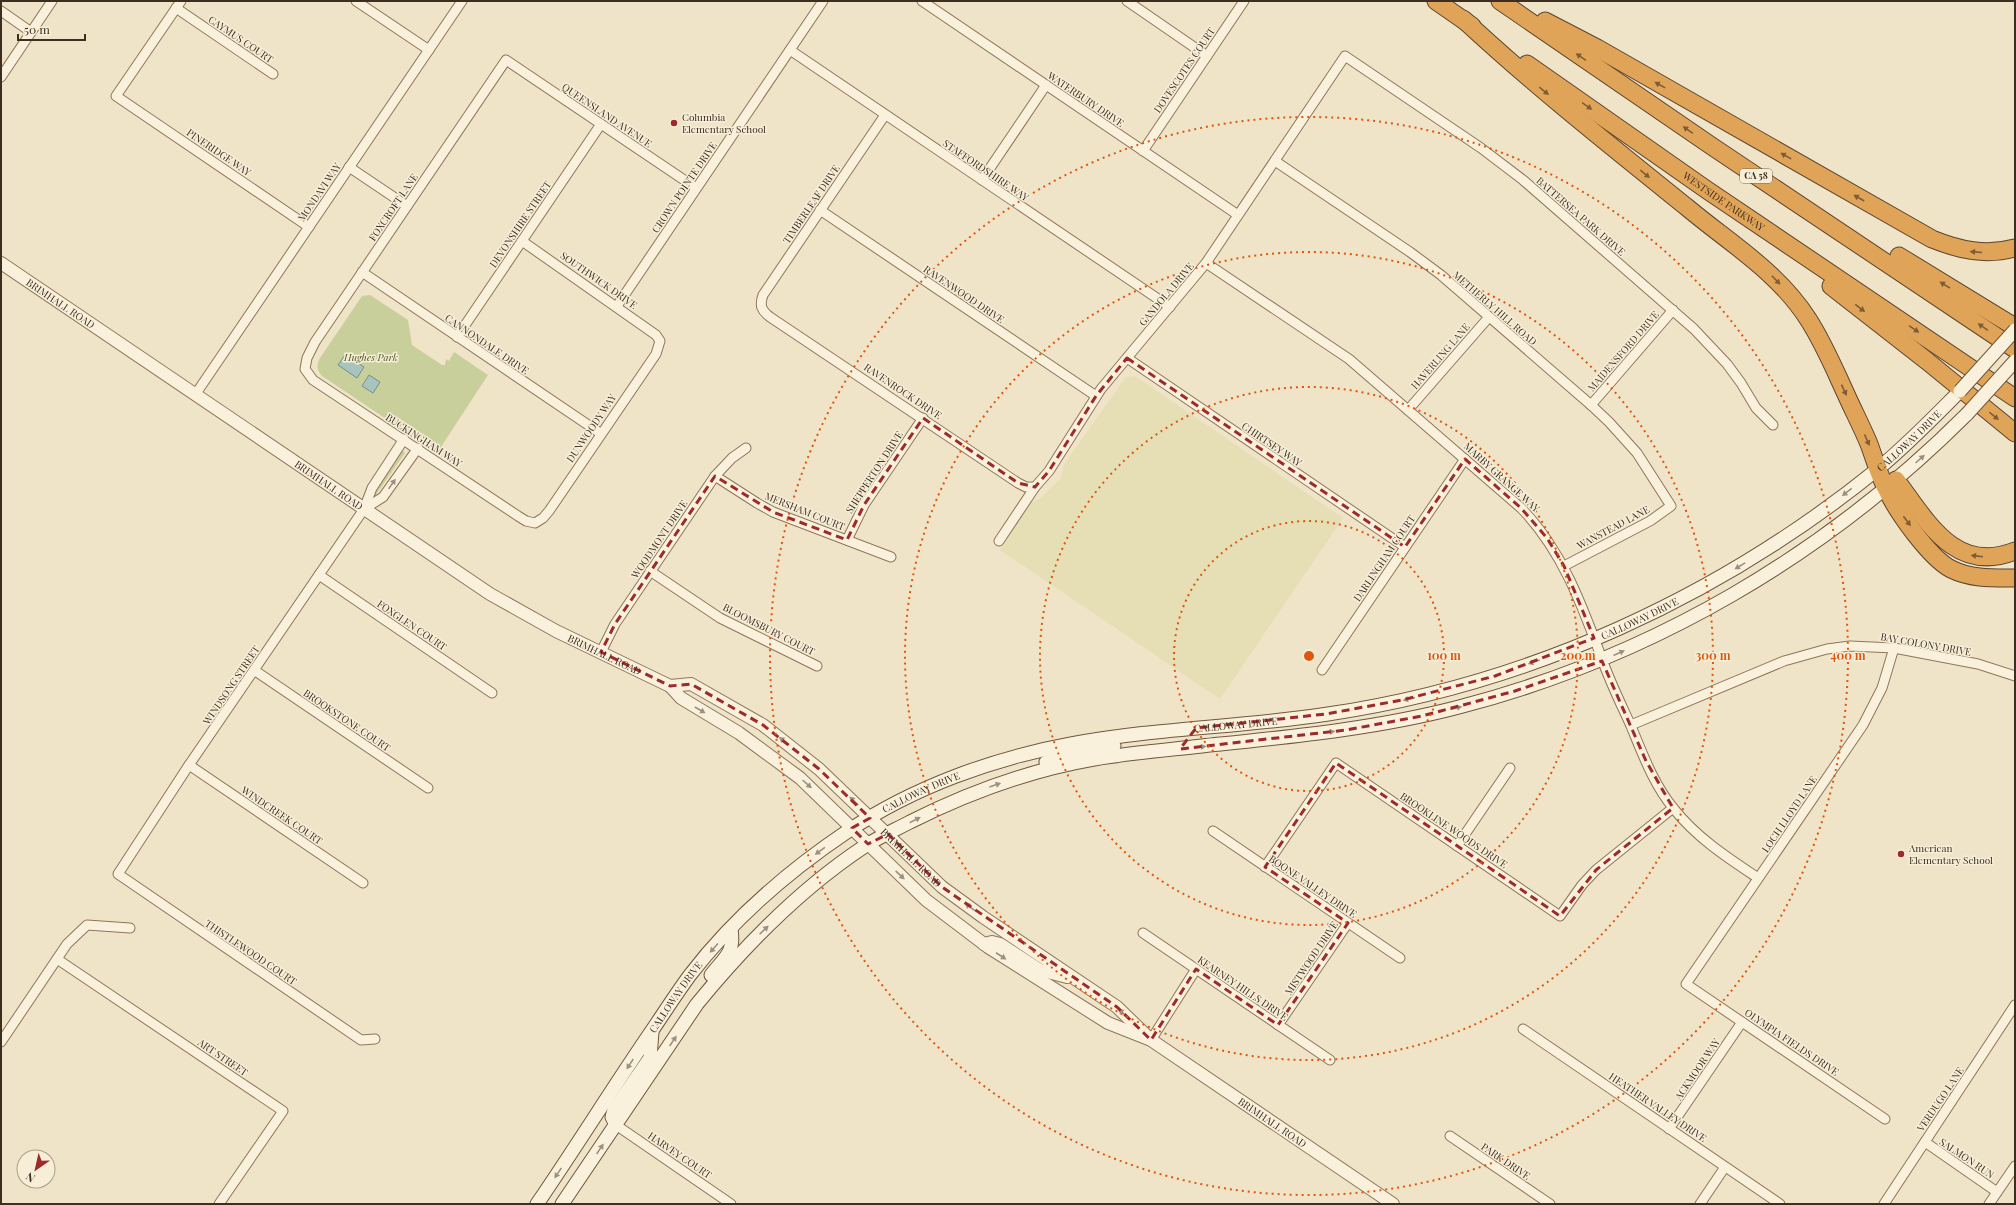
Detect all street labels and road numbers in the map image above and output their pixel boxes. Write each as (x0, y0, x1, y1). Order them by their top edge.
street label: CAYMUS COURT (206, 12, 276, 66)
street label: DOVESCOTES COURT (1150, 24, 1218, 116)
street label: WATERBURY DRIVE (1044, 68, 1127, 130)
street label: QUEENSLAND AVENUE (559, 80, 655, 150)
street label: PINERIDGE WAY (184, 125, 254, 179)
street label: STAFFORDSHIRE WAY (940, 136, 1032, 204)
street label: CROWN POINTE DRIVE (648, 139, 720, 235)
street label: MONDAVI WAY (294, 160, 344, 224)
street label: TIMBERLEAF DRIVE (779, 162, 843, 246)
street label: WESTSIDE PARKWAY (1679, 168, 1768, 234)
road number: CA 58 (1740, 169, 1772, 183)
street label: FOXCROFT LANE (365, 170, 421, 244)
street label: BATTERSEA PARK DRIVE (1534, 173, 1628, 259)
street label: DEVONSHIRE STREET (486, 178, 554, 270)
street label: SOUTHWICK DRIVE (558, 248, 640, 312)
street label: GANDOLA DRIVE (1135, 259, 1197, 329)
street label: RAVENWOOD DRIVE (921, 262, 1007, 326)
street label: METHERLY HILL ROAD (1450, 268, 1540, 348)
street label: BRIMHALL ROAD (24, 275, 98, 332)
street label: MAIDENSFORD DRIVE (1584, 308, 1662, 394)
street label: CANNONDALE DRIVE (442, 311, 532, 377)
street label: HAVERLING LANE (1407, 320, 1473, 392)
street label: RAVENROCK DRIVE (861, 360, 945, 422)
street label: DUNWOODY WAY (563, 391, 619, 465)
street label: CALLOWAY DRIVE (1873, 407, 1944, 474)
street label: BUCKINGHAM WAY (383, 410, 465, 470)
street label: CHIRTSEY WAY (1239, 419, 1305, 469)
street label: SHEPPERTON DRIVE (842, 428, 906, 516)
street label: MARBY GRANGE WAY (1461, 439, 1543, 515)
street label: BRIMHALL ROAD (292, 457, 366, 513)
street label: MERSHAM COURT (763, 489, 847, 533)
street label: WOODMONT DRIVE (627, 497, 690, 582)
street label: WANSTEAD LANE (1573, 502, 1652, 552)
street label: DARLINGHAM COURT (1350, 512, 1418, 604)
street label: CALLOWAY DRIVE (1599, 594, 1681, 643)
street label: FOXGLEN COURT (374, 597, 450, 653)
street label: BLOOMSBURY COURT (721, 600, 817, 658)
street label: BAY COLONY DRIVE (1879, 629, 1973, 659)
street label: BRIMHALL ROAD (566, 631, 643, 678)
street label: WINDSONG STREET (199, 643, 263, 728)
street label: BROOKSTONE COURT (301, 686, 393, 754)
street label: CALLOWAY DRIVE (1193, 714, 1278, 735)
street label: CALLOWAY DRIVE (880, 768, 962, 816)
street label: LOCH LLOYD LANE (1758, 773, 1820, 855)
street label: WINDCREEK COURT (238, 782, 325, 847)
street label: BROOKLINE WOODS DRIVE (1398, 789, 1510, 871)
street label: BRIMHALL ROAD (878, 825, 945, 890)
street label: BOONE VALLEY DRIVE (1266, 851, 1360, 921)
street label: THISTLEWOOD COURT (202, 916, 300, 988)
street label: MISTWOOD DRIVE (1281, 918, 1341, 998)
street label: KEARNEY HILLS DRIVE (1195, 952, 1291, 1024)
street label: CALLOWAY DRIVE (646, 958, 705, 1035)
street label: OLYMPIA FIELDS DRIVE (1742, 1005, 1842, 1079)
street label: ART STREET (194, 1035, 251, 1079)
street label: ACKMOOR WAY (1671, 1035, 1723, 1103)
street label: VERDUGO LANE (1913, 1064, 1967, 1135)
street label: HEATHER VALLEY DRIVE (1606, 1069, 1710, 1145)
street label: BRIMHALL ROAD (1236, 1094, 1309, 1151)
street label: HARVEY COURT (645, 1128, 715, 1182)
street label: SALMON RUN (1937, 1135, 1997, 1181)
street label: PARK DRIVE (1479, 1139, 1533, 1183)

